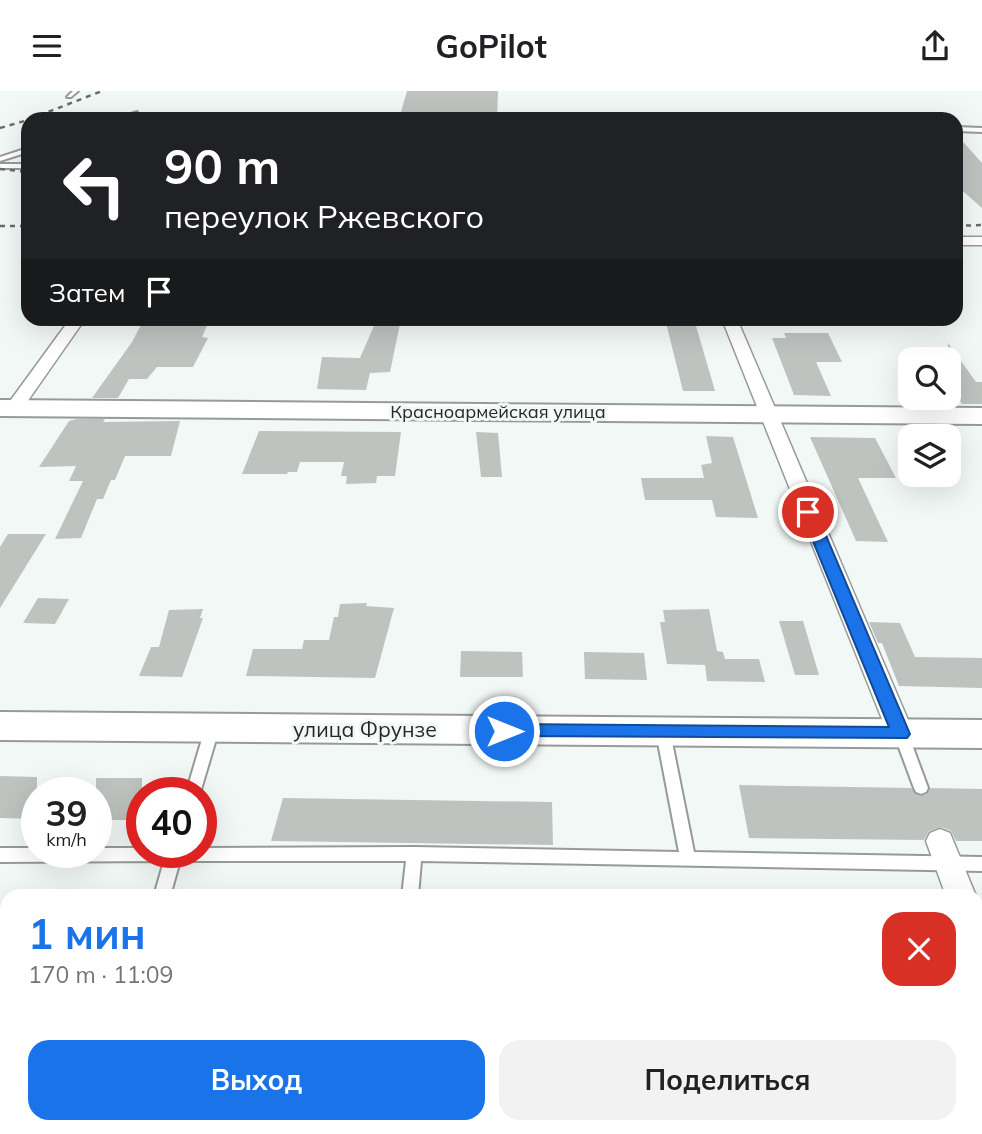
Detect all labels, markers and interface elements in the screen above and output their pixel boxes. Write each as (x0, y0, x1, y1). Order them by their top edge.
text: GoPilot (435, 26, 547, 66)
icon: menu (28, 27, 66, 65)
icon: share (916, 27, 954, 65)
text: 90 m (164, 135, 280, 196)
icon: left (49, 140, 140, 231)
text: переулок Ржевского (164, 196, 484, 236)
icon: arrive (140, 273, 178, 311)
text: Затем (49, 276, 126, 309)
map controls (898, 347, 961, 487)
button: search (898, 347, 961, 410)
street label: Красноармейская улица (390, 400, 606, 423)
button: layers (898, 424, 961, 487)
pin (778, 482, 838, 542)
icon: arrive (789, 493, 827, 531)
position arrow (467, 694, 541, 768)
street label: улица Фрунзе (293, 716, 437, 742)
speed limit sign: 40 (126, 777, 217, 868)
text: 39 (45, 791, 88, 835)
text: km/h (46, 828, 87, 851)
text: 1 мин (28, 907, 146, 960)
button: close (882, 912, 956, 986)
text: 170 m · 11:09 (28, 960, 173, 989)
button: Выход (28, 1040, 485, 1120)
button: Поделиться (499, 1040, 956, 1120)

